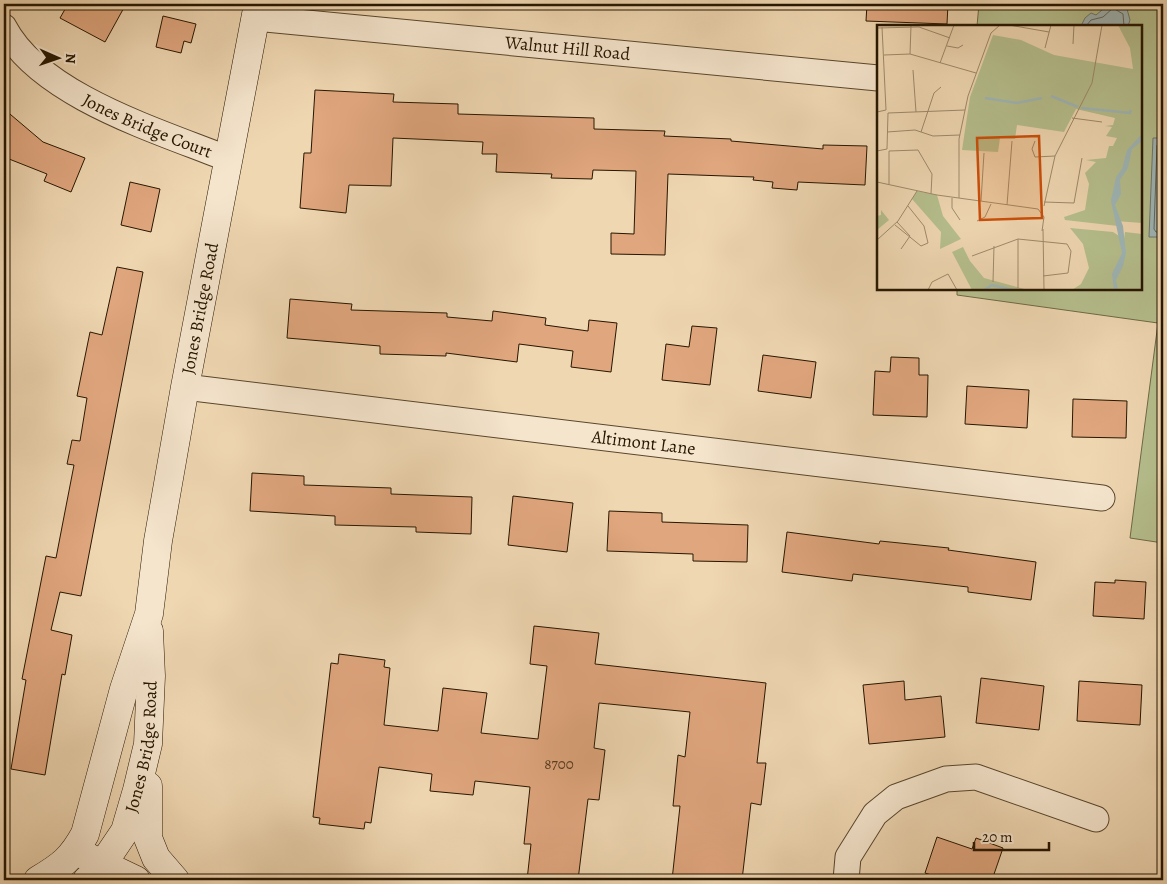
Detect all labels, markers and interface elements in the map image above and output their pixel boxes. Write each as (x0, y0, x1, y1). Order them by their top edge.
inset map (877, 25, 1142, 290)
street label: Walnut Hill Road (503, 30, 632, 66)
north arrow (32, 32, 82, 82)
text: N (61, 53, 80, 64)
street label: Jones Bridge Court (78, 88, 216, 164)
street label: Jones Bridge Road (176, 240, 224, 376)
street label: Altimont Lane (589, 424, 697, 461)
street label: Jones Bridge Road (119, 680, 163, 815)
house number: 8700 (544, 754, 574, 774)
scale bar (974, 819, 1050, 851)
text: 20 m (982, 827, 1013, 847)

